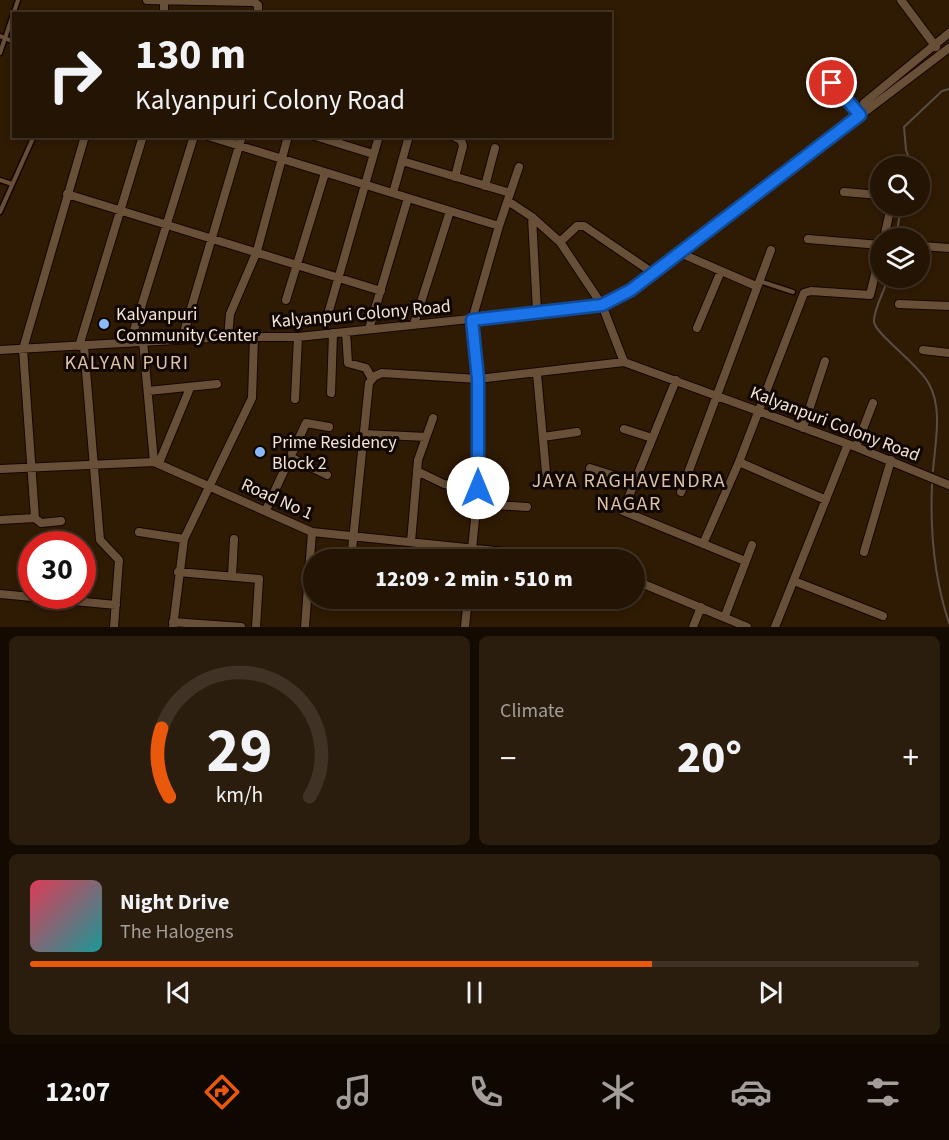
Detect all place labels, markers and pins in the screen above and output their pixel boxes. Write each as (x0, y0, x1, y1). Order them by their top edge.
pin (806, 57, 857, 108)
place label: Kalyanpuri Community Center (116, 302, 259, 348)
marker: Kalyanpuri Community Center (97, 317, 111, 331)
place label: Prime Residency Block 2 (272, 430, 397, 476)
marker: Prime Residency Block 2 (253, 445, 267, 459)

